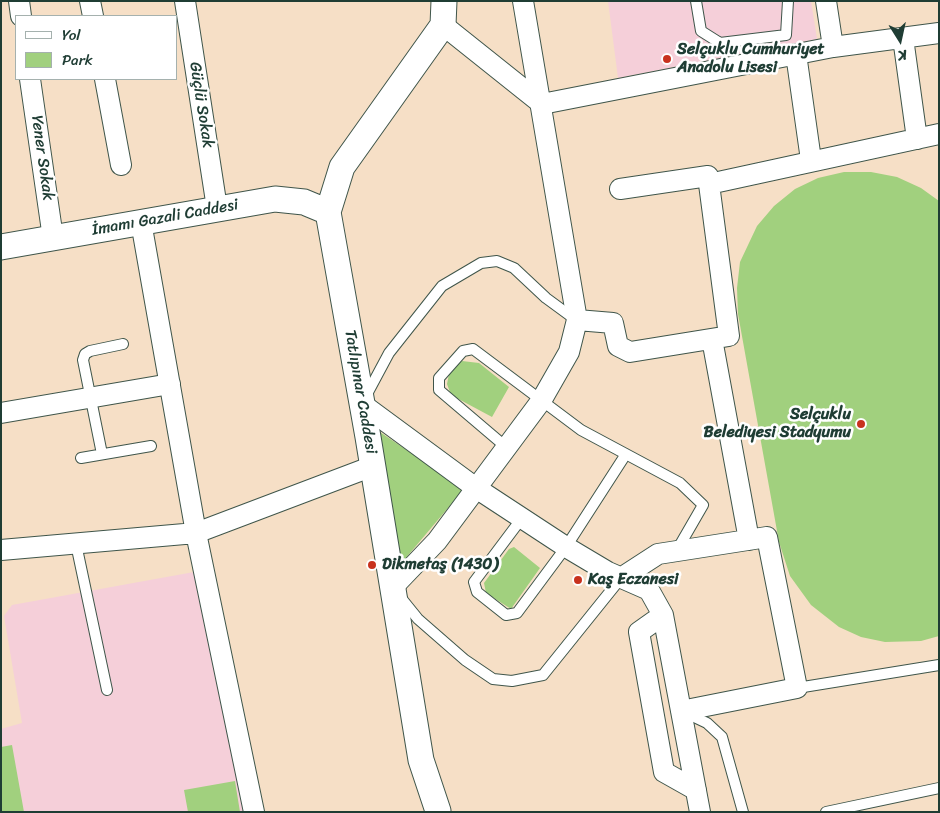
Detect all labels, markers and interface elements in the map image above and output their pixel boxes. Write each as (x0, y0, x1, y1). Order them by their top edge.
legend (15, 15, 178, 80)
north arrow (875, 15, 925, 65)
text: Yol (62, 22, 81, 48)
place label: Selçuklu Cumhuriyet Anadolu Lisesi (677, 40, 824, 78)
text: K (896, 42, 909, 68)
text: Park (62, 47, 93, 73)
marker: Selçuklu Cumhuriyet Anadolu Lisesi (661, 53, 673, 65)
street label: Güçlü Sokak (185, 61, 217, 149)
street label: Yener Sokak (27, 114, 57, 202)
street label: İmamı Gazali Caddesi (90, 196, 240, 240)
street label: Tatlıpınar Caddesi (340, 328, 380, 456)
place label: Selçuklu Belediyesi Stadyumu (704, 405, 851, 443)
marker: Selçuklu Belediyesi Stadyumu (855, 418, 867, 430)
place label: Dikmetaş (1430) (382, 555, 498, 575)
marker: Dikmetaş (1430) (366, 559, 378, 571)
place label: Kaş Eczanesi (588, 570, 678, 590)
marker: Kaş Eczanesi (572, 574, 584, 586)

